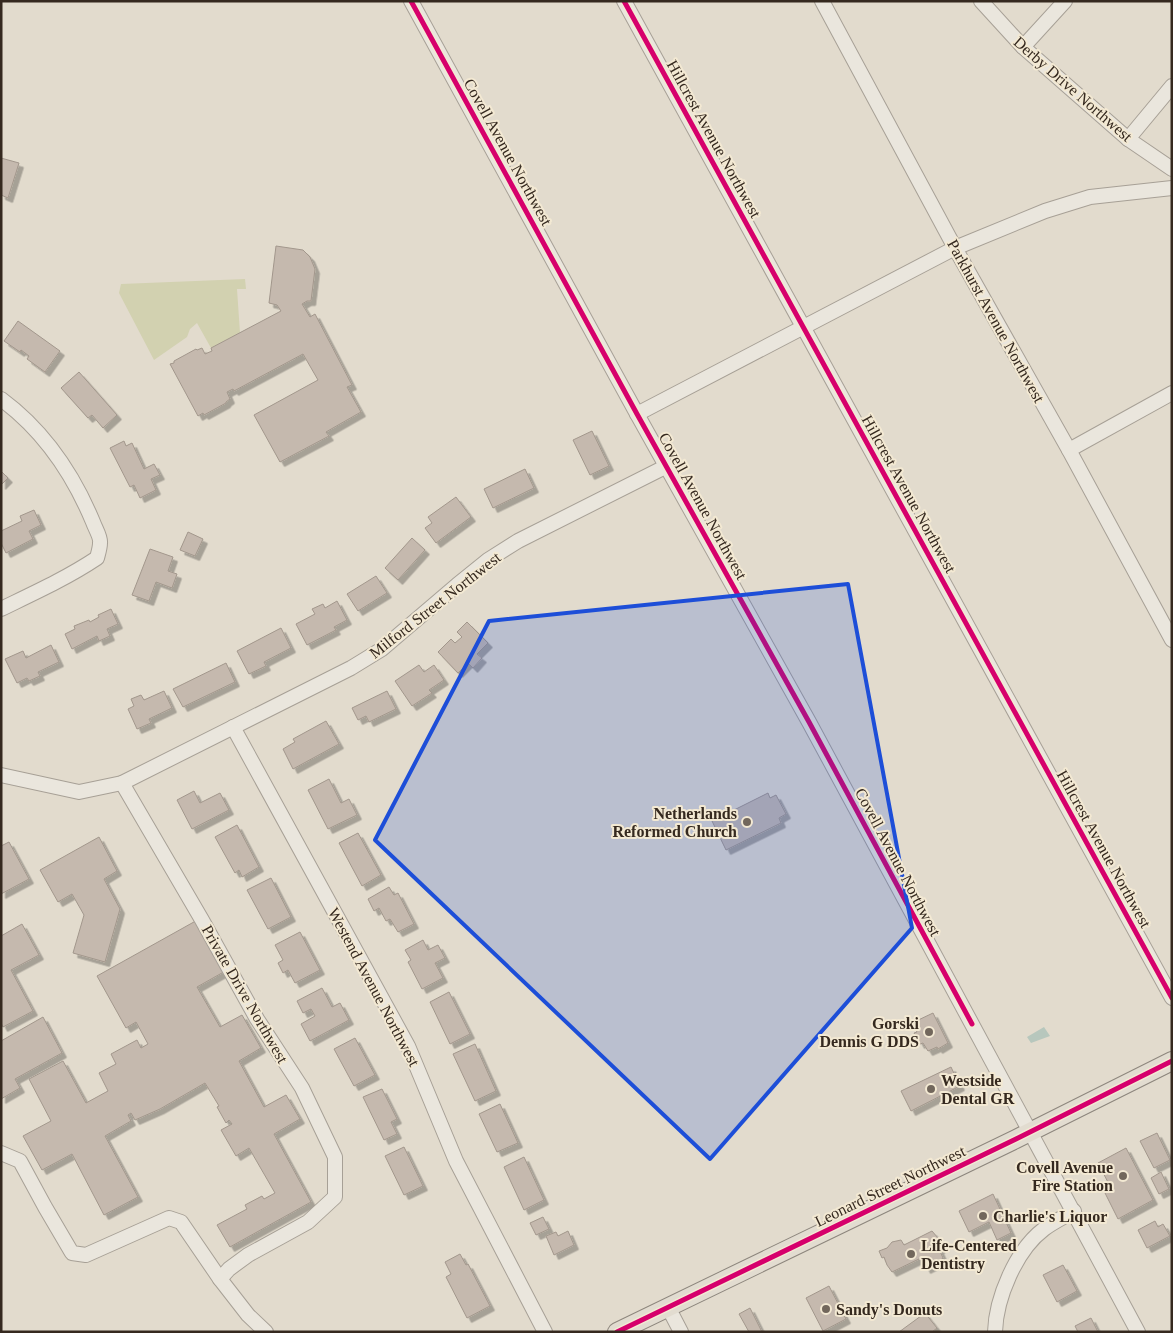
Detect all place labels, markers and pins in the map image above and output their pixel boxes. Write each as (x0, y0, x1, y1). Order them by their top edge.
place label: Netherlands Reformed Church (612, 805, 737, 840)
marker: Netherlands Reformed Church (741, 816, 753, 828)
place label: Gorski Dennis G DDS (819, 1015, 920, 1050)
marker: Gorski Dennis G DDS (923, 1026, 935, 1038)
place label: Westside Dental GR (941, 1072, 1015, 1107)
marker: Westside Dental GR (925, 1083, 937, 1095)
place label: Covell Avenue Fire Station (1016, 1159, 1113, 1194)
marker: Covell Avenue Fire Station (1117, 1170, 1129, 1182)
place label: Charlie's Liquor (993, 1208, 1107, 1226)
marker: Charlie's Liquor (977, 1210, 989, 1222)
place label: Life-Centered Dentistry (921, 1237, 1017, 1273)
marker: Life-Centered Dentistry (905, 1248, 917, 1260)
place label: Sandy's Donuts (836, 1301, 942, 1319)
marker: Sandy's Donuts (820, 1303, 832, 1315)

